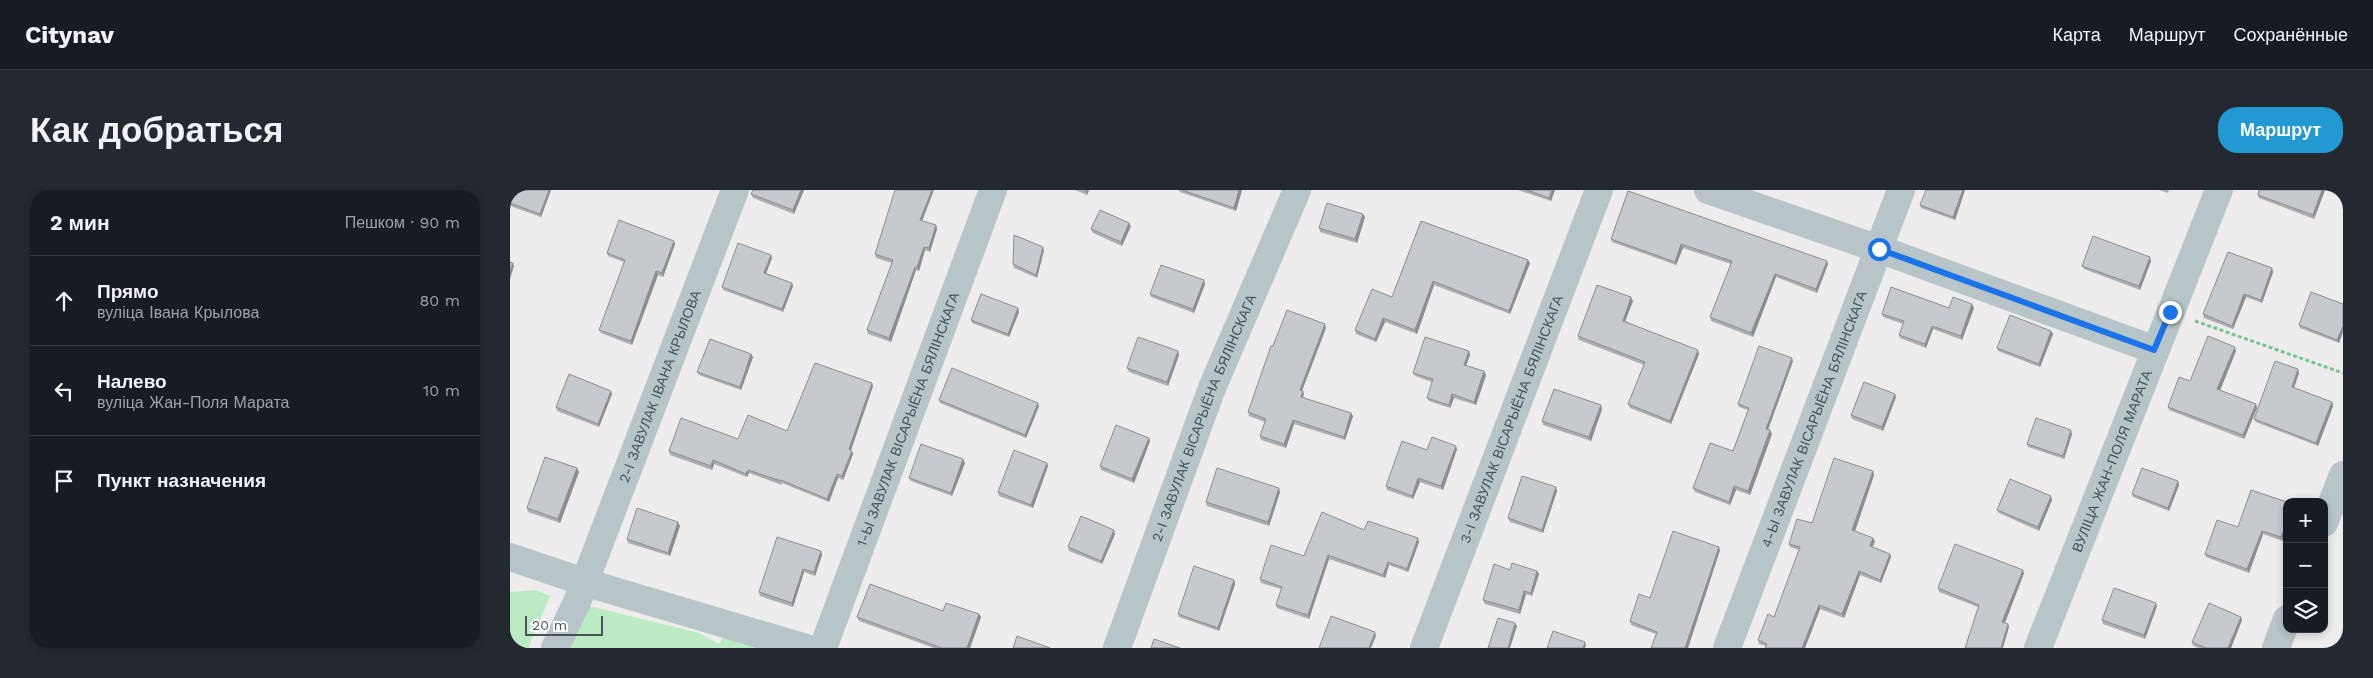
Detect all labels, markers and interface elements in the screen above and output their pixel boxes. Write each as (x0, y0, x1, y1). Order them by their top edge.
text: Citynav (25, 21, 114, 49)
text: Карта (2053, 24, 2101, 45)
text: Маршрут (2129, 24, 2205, 45)
text: Сохранённые (2233, 24, 2348, 45)
button: Маршрут (2218, 107, 2343, 153)
text: Как добраться (30, 109, 283, 151)
text: 2 мин (50, 210, 110, 235)
text: Пешком · 90 m (345, 213, 460, 232)
route start (1868, 238, 1891, 261)
text: Прямо (97, 280, 159, 303)
icon: ahead (50, 287, 78, 315)
street label: 2-І ЗАВУЛАК ІВАНА КРЫЛОВА (616, 287, 704, 485)
street label: 4-Ы ЗАВУЛАК ВІСАРЫЁНА БЯЛІНСКАГА (1758, 288, 1870, 550)
street label: 1-Ы ЗАВУЛАК ВІСАРЫЁНА БЯЛІНСКАГА (853, 289, 963, 549)
text: 80 m (419, 291, 460, 310)
street label: 2-І ЗАВУЛАК ВІСАРЫЁНА БЯЛІНСКАГА (1149, 291, 1260, 544)
street label: 3-І ЗАВУЛАК ВІСАРЫЁНА БЯЛІНСКАГА (1457, 292, 1566, 545)
route end (2159, 301, 2182, 324)
text: вуліца Івана Крылова (97, 303, 259, 322)
street label: ВУЛІЦА ЖАН-ПОЛЯ МАРАТА (2069, 367, 2155, 554)
text: Налево (97, 370, 167, 393)
icon: left (50, 377, 78, 405)
text: 10 m (423, 381, 460, 400)
text: вуліца Жан-Поля Марата (97, 393, 289, 412)
icon: arrive (50, 467, 78, 495)
text: Пункт назначения (97, 469, 266, 492)
map controls (2283, 498, 2328, 633)
button: + (2283, 498, 2328, 543)
button: − (2283, 543, 2328, 588)
button: layers (2283, 588, 2328, 633)
scale bar (525, 613, 602, 636)
text: 20 m (532, 617, 567, 633)

